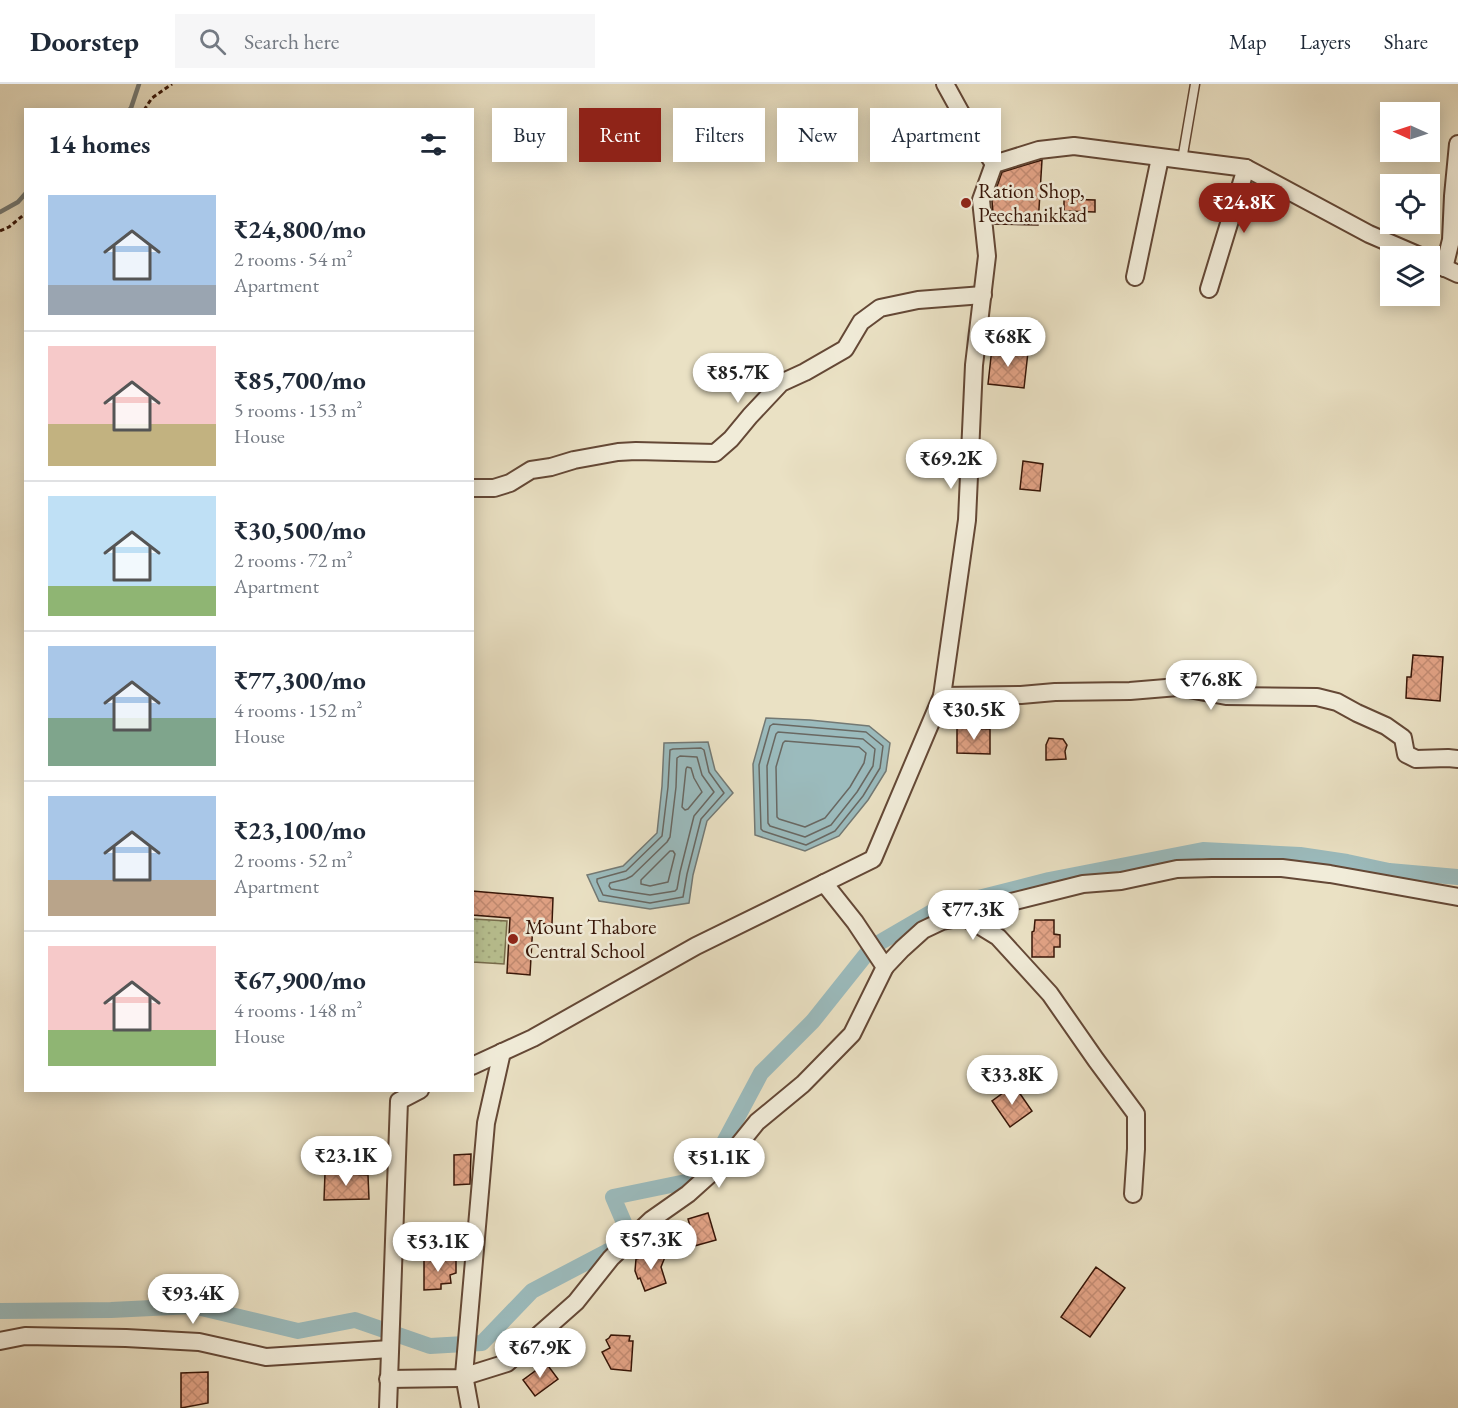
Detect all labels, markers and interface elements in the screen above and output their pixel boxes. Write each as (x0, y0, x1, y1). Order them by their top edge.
search box (175, 14, 595, 68)
text: Doorstep (30, 23, 139, 59)
icon: search (196, 25, 229, 58)
text: Search here (244, 27, 339, 56)
text: Map (1229, 28, 1267, 55)
text: Layers (1300, 28, 1351, 55)
text: Share (1384, 28, 1428, 55)
north arrow (1380, 102, 1440, 162)
map controls (1380, 102, 1440, 306)
chip: Buy (492, 108, 567, 162)
chip: Rent (579, 108, 661, 162)
chip: Filters (673, 108, 765, 162)
chip: New (777, 108, 858, 162)
chip: Apartment (870, 108, 1001, 162)
text: 14 homes (48, 127, 150, 161)
icon: filters (417, 128, 450, 161)
button: locate (1380, 174, 1440, 234)
place label: Ration Shop, Peechanikkad (978, 177, 1088, 228)
pin: ₹24.8K (1195, 183, 1293, 234)
text: ₹24.8K (1213, 189, 1275, 215)
marker: Ration Shop, Peechanikkad (959, 196, 973, 210)
text: ₹24,800/mo (234, 212, 366, 246)
icon: home (96, 219, 168, 291)
text: 2 rooms · 54 m² (234, 246, 353, 272)
button: layers (1380, 246, 1440, 306)
text: Apartment (234, 272, 319, 298)
pin: ₹68K (972, 317, 1044, 368)
text: ₹68K (985, 323, 1031, 349)
pin: ₹85.7K (689, 353, 787, 404)
text: ₹85.7K (707, 359, 769, 385)
text: ₹85,700/mo (234, 363, 366, 397)
icon: home (96, 370, 168, 442)
text: 5 rooms · 153 m² (234, 397, 362, 423)
text: House (234, 423, 285, 449)
pin: ₹69.2K (902, 439, 1000, 490)
text: ₹69.2K (920, 445, 982, 471)
text: ₹30,500/mo (234, 513, 366, 547)
icon: home (96, 520, 168, 592)
text: 2 rooms · 72 m² (234, 547, 353, 573)
text: Apartment (234, 573, 319, 599)
pin: ₹76.8K (1162, 660, 1260, 711)
text: ₹77,300/mo (234, 663, 366, 697)
text: ₹76.8K (1180, 666, 1242, 692)
icon: home (96, 670, 168, 742)
pin: ₹30.5K (925, 690, 1023, 741)
text: ₹30.5K (943, 696, 1005, 722)
text: 4 rooms · 152 m² (234, 697, 362, 723)
text: House (234, 723, 285, 749)
text: ₹23,100/mo (234, 813, 366, 847)
icon: home (96, 820, 168, 892)
text: 2 rooms · 52 m² (234, 847, 353, 873)
text: Apartment (234, 873, 319, 899)
pin: ₹77.3K (924, 890, 1022, 941)
text: ₹77.3K (942, 896, 1004, 922)
place label: Mount Thabore Central School (525, 913, 657, 964)
marker: Mount Thabore Central School (506, 932, 520, 946)
text: ₹67,900/mo (234, 963, 366, 997)
icon: home (96, 970, 168, 1042)
text: 4 rooms · 148 m² (234, 997, 362, 1023)
text: House (234, 1023, 285, 1049)
pin: ₹33.8K (963, 1055, 1061, 1106)
text: ₹33.8K (981, 1061, 1043, 1087)
pin: ₹23.1K (297, 1136, 395, 1187)
pin: ₹51.1K (670, 1138, 768, 1189)
text: ₹23.1K (315, 1142, 377, 1168)
text: ₹51.1K (688, 1144, 750, 1170)
pin: ₹57.3K (602, 1220, 700, 1271)
pin: ₹53.1K (389, 1222, 487, 1273)
text: ₹57.3K (620, 1226, 682, 1252)
text: ₹53.1K (407, 1228, 469, 1254)
pin: ₹93.4K (144, 1274, 242, 1325)
text: ₹93.4K (162, 1280, 224, 1306)
pin: ₹67.9K (491, 1328, 589, 1379)
text: ₹67.9K (509, 1334, 571, 1360)

